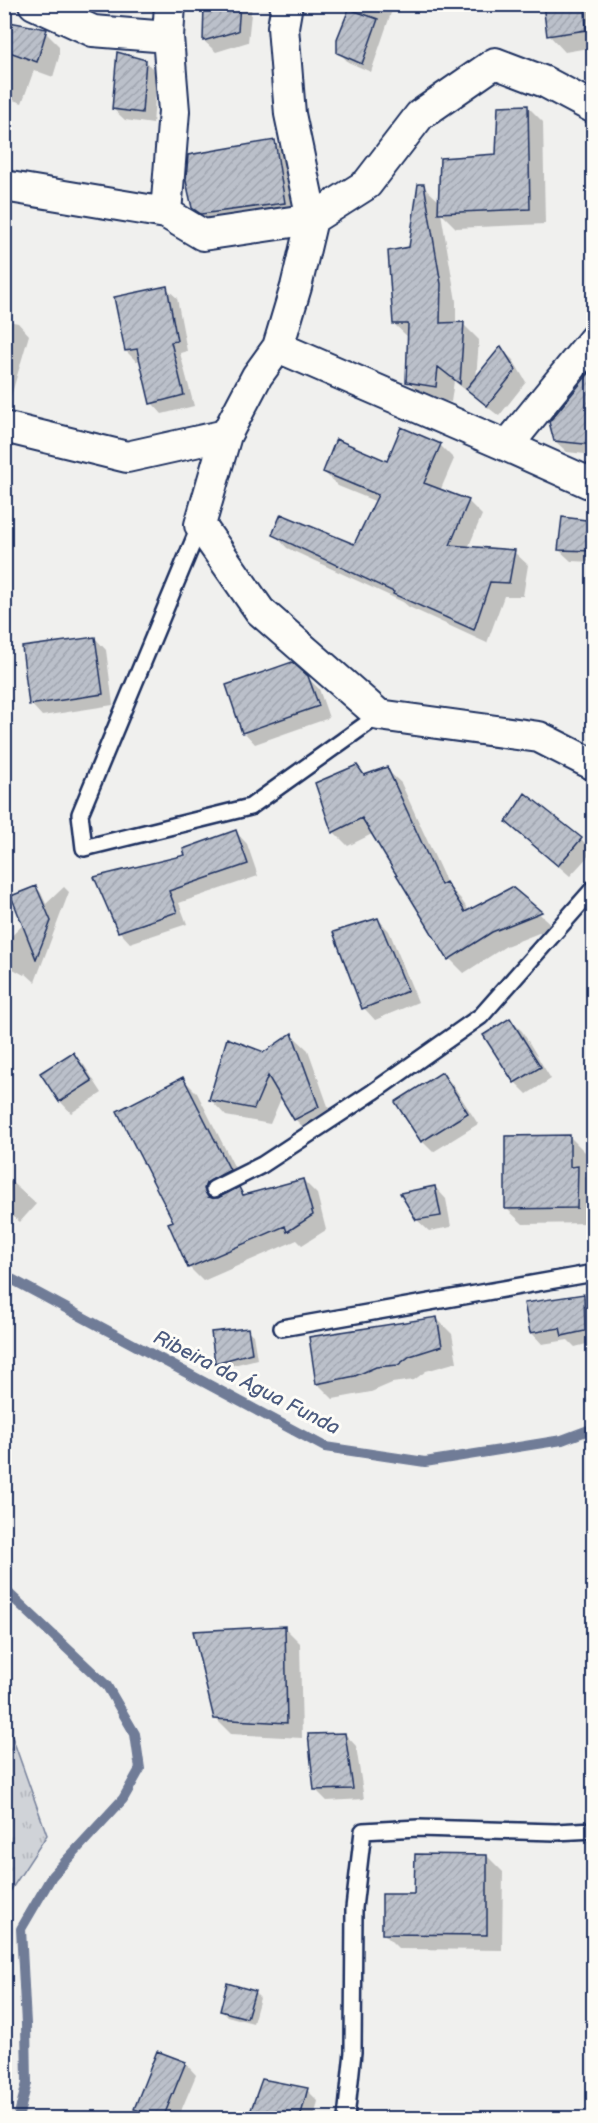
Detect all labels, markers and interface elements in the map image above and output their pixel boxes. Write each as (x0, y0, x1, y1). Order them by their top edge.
water label: Ribeira da Água Funda (149, 1325, 344, 1440)

